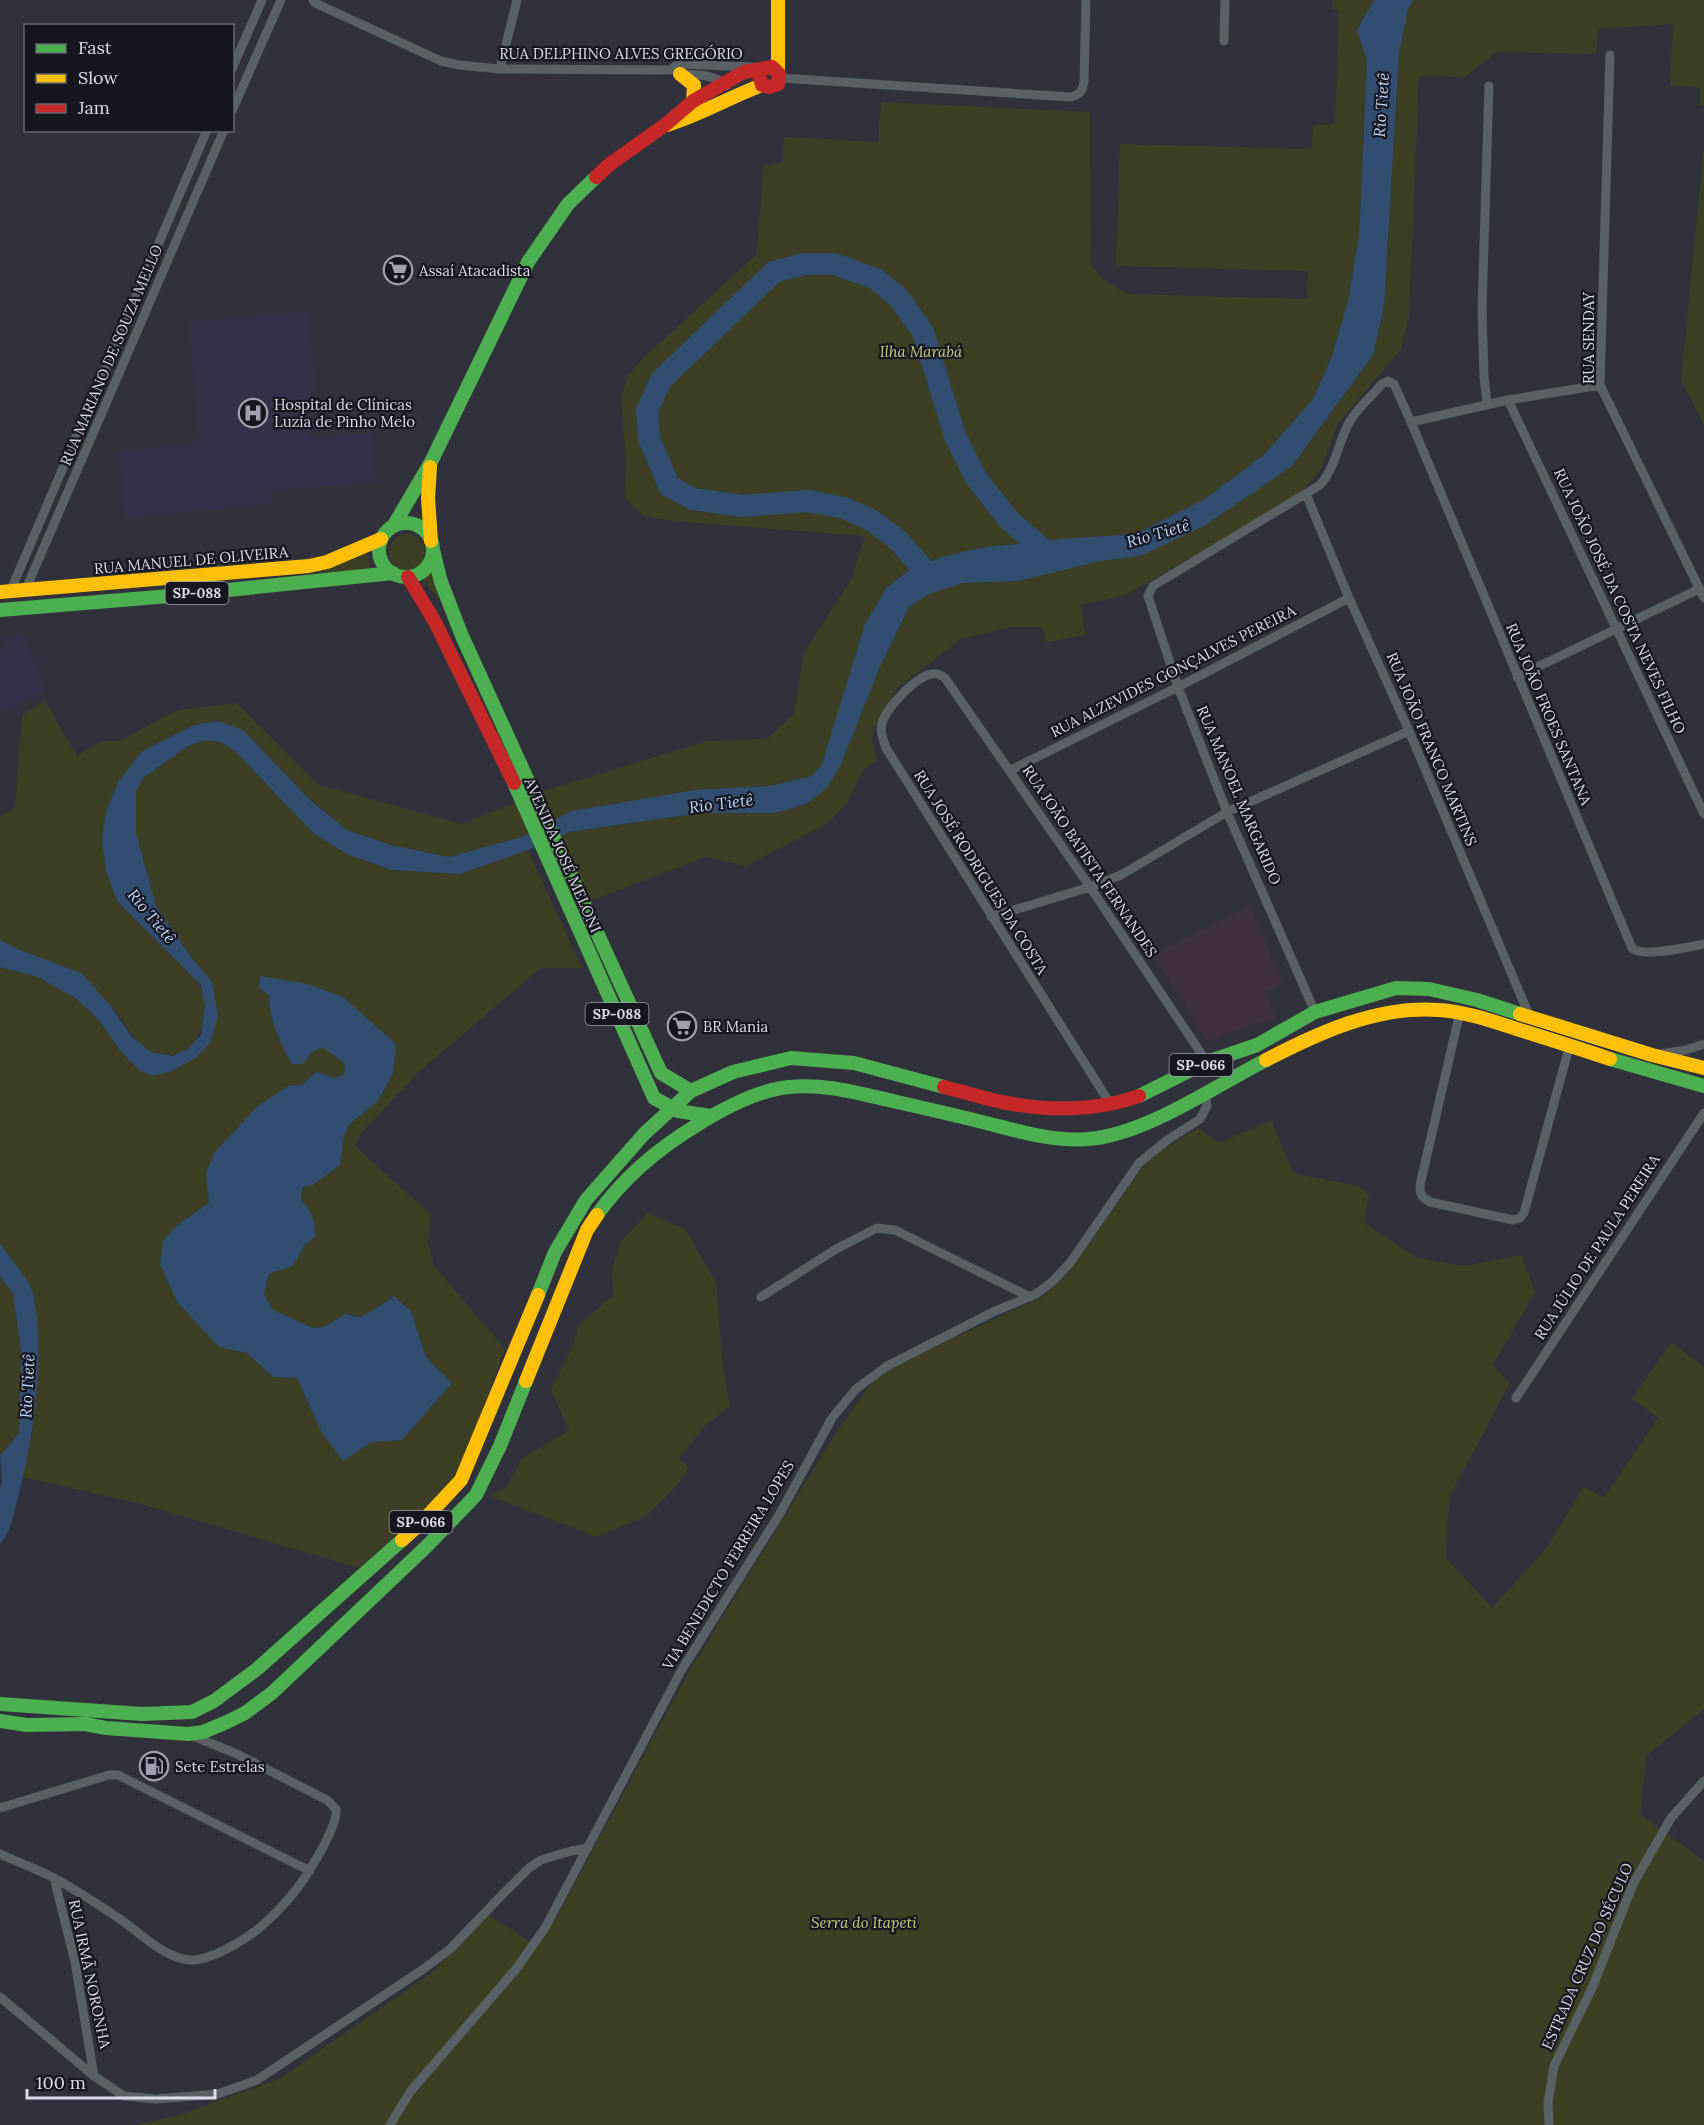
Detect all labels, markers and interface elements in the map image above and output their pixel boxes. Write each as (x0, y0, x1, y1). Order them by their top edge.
legend (24, 24, 234, 132)
text: Fast (78, 36, 112, 59)
street label: RUA DELPHINO ALVES GREGÓRIO (499, 44, 743, 63)
text: Slow (78, 66, 118, 89)
water label: Rio Tietê (1369, 72, 1393, 138)
text: Jam (77, 96, 110, 119)
street label: RUA MARIANO DE SOUZA MELLO (56, 242, 166, 468)
supermarket icon: Assaí Atacadista (382, 254, 414, 286)
place label: Assaí Atacadista (418, 261, 531, 280)
street label: RUA SENDAY (1579, 291, 1598, 384)
park label: Ilha Marabá (880, 342, 963, 361)
place label: Hospital de Clínicas Luzia de Pinho Melo (274, 395, 415, 431)
hospital icon: Hospital de Clínicas Luzia de Pinho Melo (237, 397, 269, 429)
street label: RUA JOÃO JOSÉ DA COSTA NEVES FILHO (1550, 465, 1690, 737)
water label: Rio Tietê (1124, 514, 1192, 552)
street label: RUA MANUEL DE OLIVEIRA (93, 542, 289, 578)
road number: SP-088 (166, 582, 228, 604)
street label: RUA ALZEVIDES GONÇALVES PEREIRA (1047, 600, 1299, 741)
street label: RUA JOÃO FROES SANTANA (1502, 620, 1596, 808)
street label: RUA JOÃO FRANCO MARTINS (1383, 649, 1481, 849)
street label: RUA MANOEL MARGARIDO (1193, 703, 1285, 887)
street label: RUA JOÃO BATISTA FERNANDES (1018, 761, 1162, 961)
street label: RUA JOSÉ RODRIGUES DA COSTA (910, 766, 1052, 978)
street label: AVENIDA JOSÉ MELONI (520, 774, 606, 935)
water label: Rio Tietê (688, 789, 755, 817)
water label: Rio Tietê (124, 885, 181, 947)
road number: SP-088 (586, 1003, 648, 1025)
supermarket icon: BR Mania (666, 1010, 698, 1042)
place label: BR Mania (703, 1017, 768, 1036)
road number: SP-066 (1170, 1054, 1232, 1076)
street label: RUA JÚLIO DE PAULA PEREIRA (1530, 1150, 1664, 1343)
water label: Rio Tietê (15, 1353, 39, 1419)
street label: VIA BENEDICTO FERREIRA LOPES (657, 1457, 798, 1674)
road number: SP-066 (390, 1511, 452, 1533)
fuel station icon: Sete Estrelas (138, 1750, 170, 1782)
place label: Sete Estrelas (175, 1757, 265, 1776)
street label: ESTRADA CRUZ DO SÉCULO (1537, 1860, 1637, 2052)
street label: RUA IRMÃ NORONHA (65, 1898, 115, 2051)
park label: Serra do Itapeti (811, 1913, 917, 1932)
scale bar (27, 2062, 214, 2100)
text: 100 m (36, 2071, 86, 2094)

